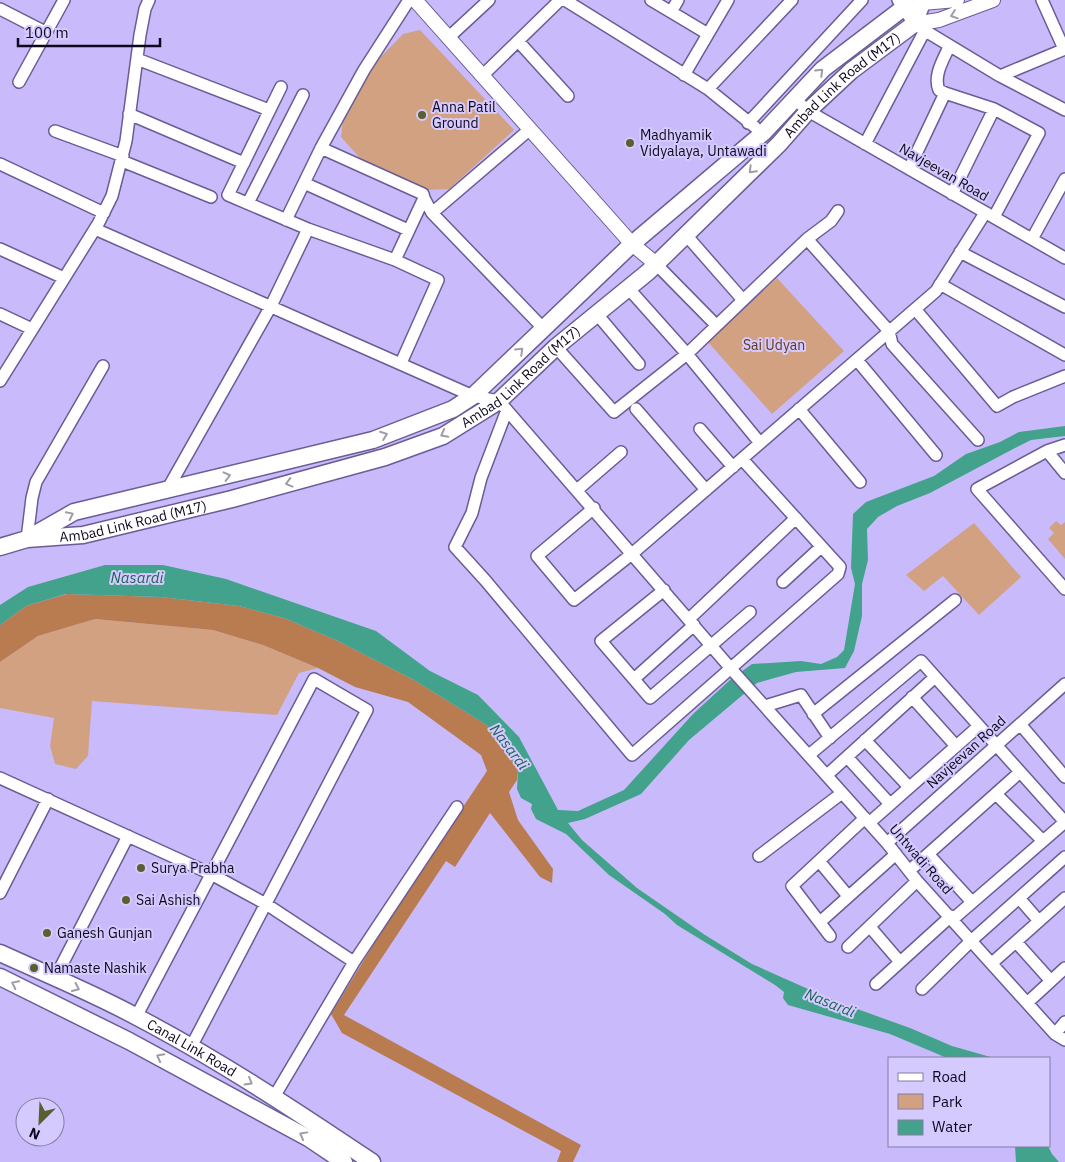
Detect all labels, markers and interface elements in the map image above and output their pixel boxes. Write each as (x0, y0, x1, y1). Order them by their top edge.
one-way arrow (950, 9, 959, 19)
scale bar (18, 15, 160, 47)
text: 100 m (25, 23, 69, 42)
street label: Ambad Link Road (M17) (780, 28, 904, 141)
one-way arrow (815, 69, 824, 78)
place label: Anna Patil Ground (432, 98, 496, 132)
marker: Anna Patil Ground (416, 109, 428, 121)
place label: Madhyamik Vidyalaya, Untawadi (640, 126, 767, 160)
marker: Madhyamik Vidyalaya, Untawadi (624, 137, 636, 149)
street label: Navjeevan Road (896, 139, 992, 205)
one-way arrow (748, 164, 757, 173)
street label: Ambad Link Road (M17) (458, 322, 584, 432)
park label: Sai Udyan (743, 336, 805, 354)
one-way arrow (514, 348, 523, 357)
one-way arrow (440, 428, 449, 438)
one-way arrow (380, 431, 388, 441)
one-way arrow (223, 471, 232, 482)
one-way arrow (285, 478, 294, 488)
street label: Ambad Link Road (M17) (59, 496, 209, 546)
one-way arrow (65, 511, 74, 522)
water label: Nasardi (111, 568, 163, 587)
street label: Navjeevan Road (923, 712, 1009, 792)
water label: Nasardi (486, 720, 533, 774)
street label: Untwadi Road (885, 820, 957, 898)
place label: Surya Prabha (151, 859, 235, 877)
marker: Surya Prabha (135, 862, 147, 874)
place label: Sai Ashish (136, 891, 200, 909)
marker: Sai Ashish (120, 894, 132, 906)
place label: Ganesh Gunjan (57, 924, 152, 942)
marker: Ganesh Gunjan (41, 927, 53, 939)
place label: Namaste Nashik (44, 959, 147, 977)
marker: Namaste Nashik (28, 962, 40, 974)
one-way arrow (11, 980, 20, 990)
one-way arrow (71, 982, 80, 992)
water label: Nasardi (802, 984, 858, 1021)
street label: Canal Link Road (144, 1015, 240, 1081)
one-way arrow (157, 1053, 166, 1063)
legend (888, 1057, 1050, 1147)
text: Road (932, 1067, 967, 1086)
one-way arrow (244, 1076, 253, 1086)
text: Park (932, 1092, 962, 1111)
north arrow (15, 1097, 65, 1147)
text: Water (932, 1117, 973, 1136)
text: N (26, 1124, 43, 1144)
one-way arrow (299, 1132, 308, 1142)

